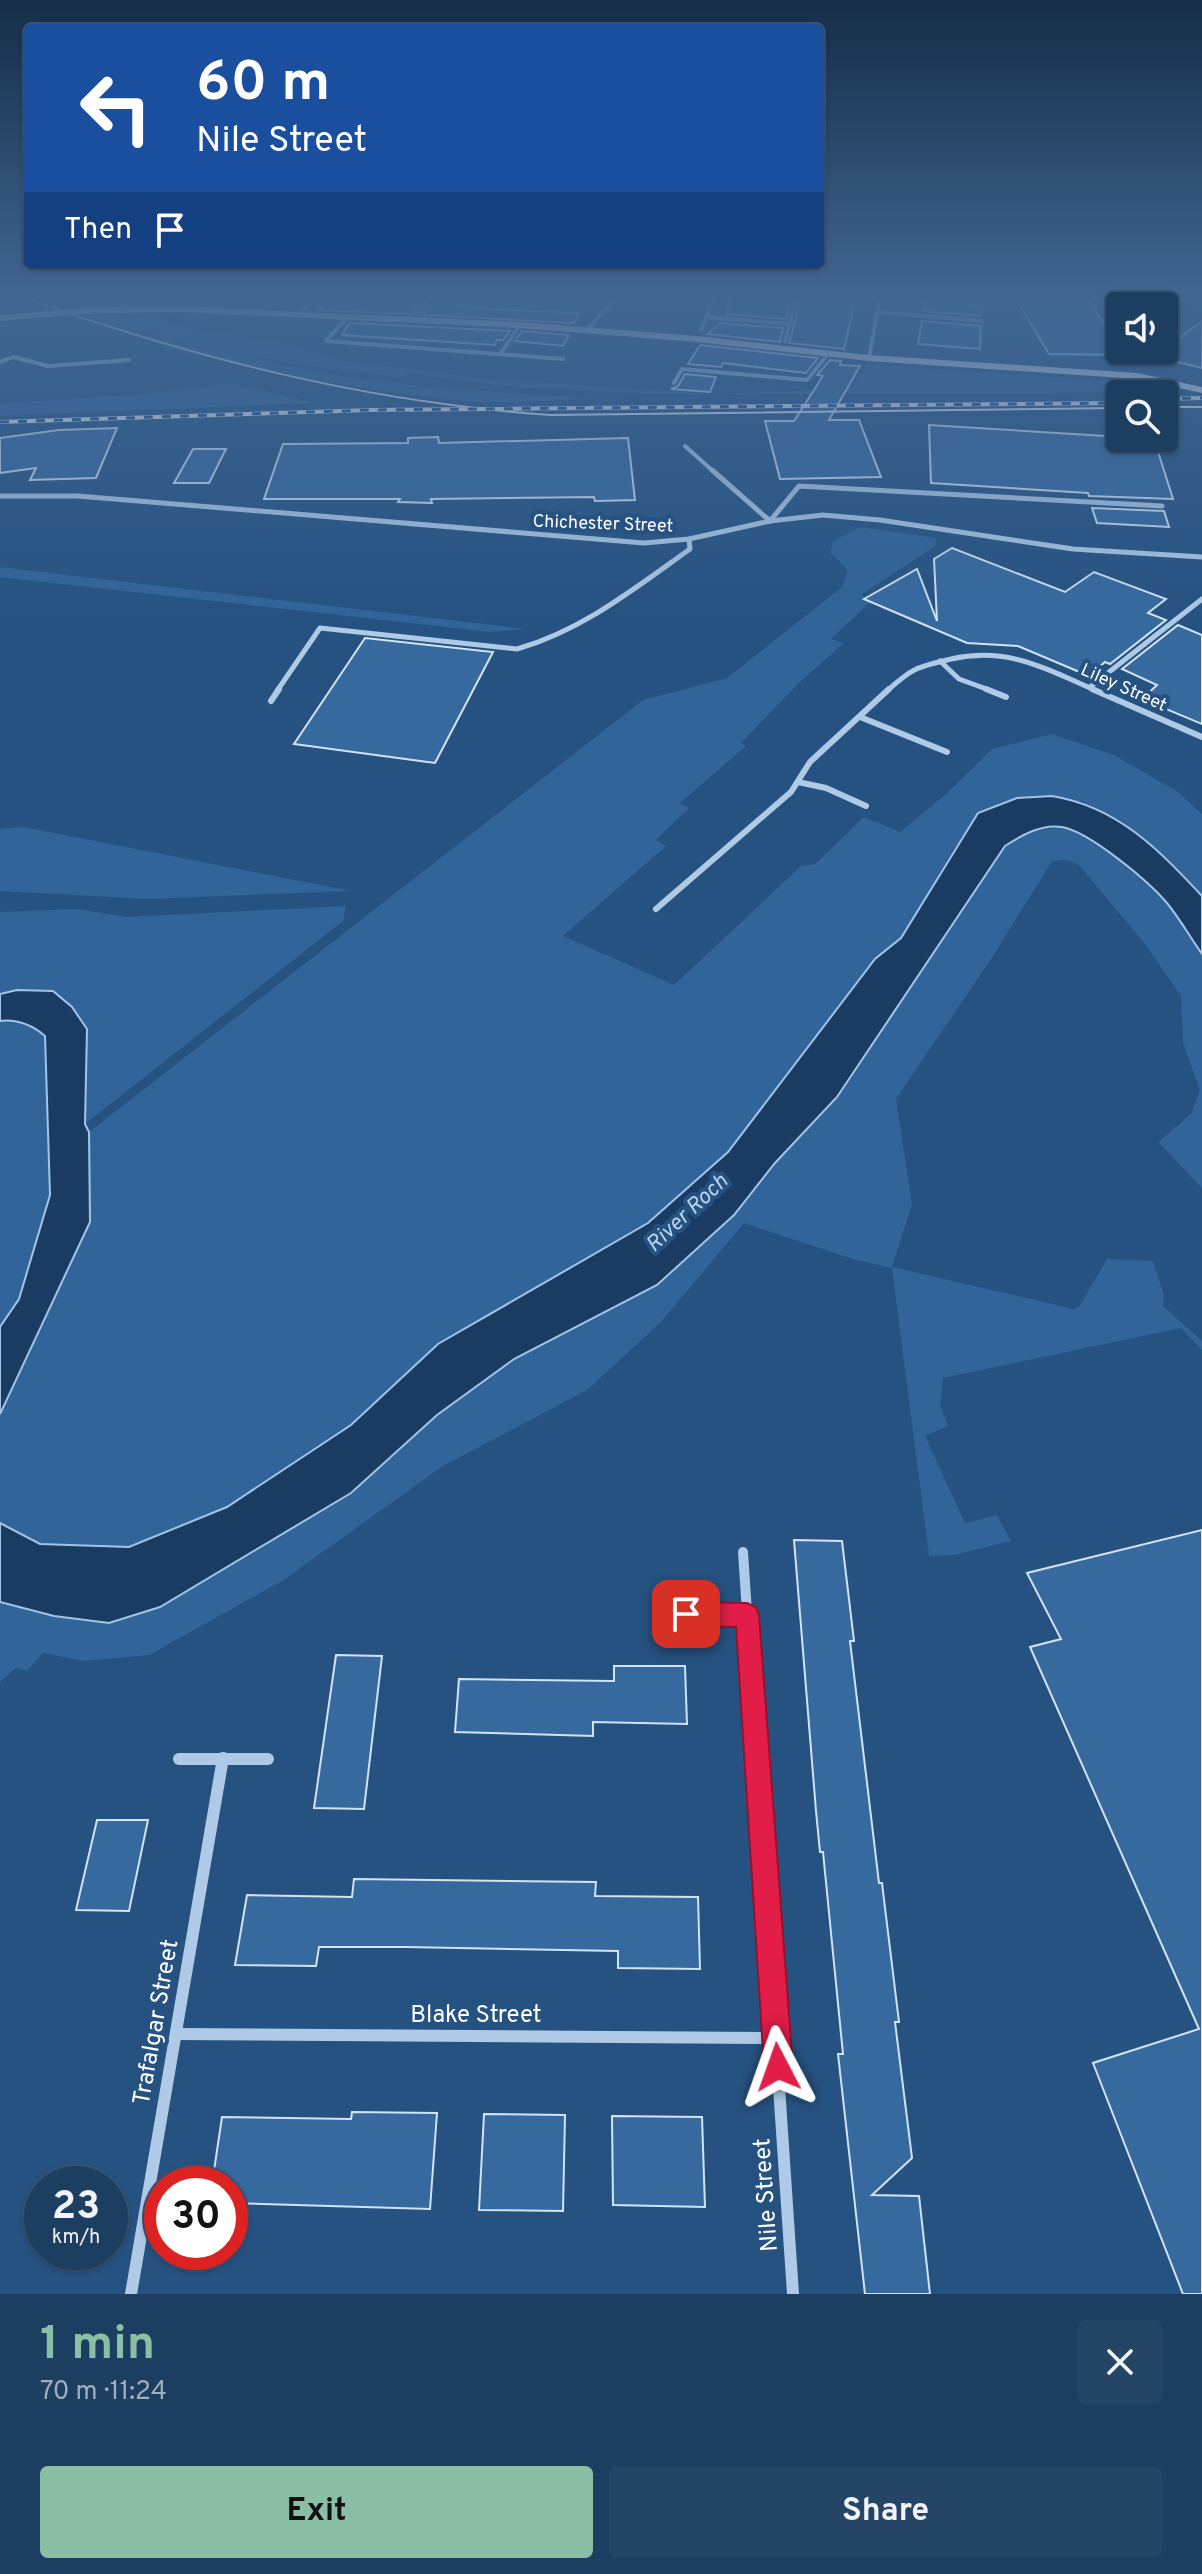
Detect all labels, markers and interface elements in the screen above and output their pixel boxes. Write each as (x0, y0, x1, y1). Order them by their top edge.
text: 60 m (196, 50, 330, 120)
icon: left (64, 56, 168, 160)
text: Nile Street (196, 119, 367, 165)
icon: arrive (148, 208, 192, 252)
text: Then (64, 212, 132, 249)
map controls (1106, 292, 1178, 452)
button: sound (1106, 292, 1178, 364)
button: search (1106, 380, 1178, 452)
street label: Chichester Street (532, 511, 674, 538)
street label: Liley Street (1077, 659, 1170, 718)
water label: River Roch (641, 1169, 735, 1259)
pin (652, 1580, 720, 1648)
icon: arrive (664, 1592, 708, 1636)
street label: Trafalgar Street (128, 1937, 186, 2108)
street label: Blake Street (410, 2001, 542, 2031)
position arrow (736, 2025, 820, 2109)
street label: Nile Street (748, 2137, 786, 2253)
speed limit sign: 30 (144, 2166, 248, 2270)
text: 23 (52, 2183, 100, 2233)
text: km/h (52, 2225, 100, 2251)
text: 1 min (40, 2316, 155, 2376)
button: close (1078, 2320, 1162, 2404)
text: 70 m · 11:24 (40, 2376, 167, 2409)
button: Exit (40, 2466, 593, 2558)
button: Share (609, 2466, 1162, 2558)

